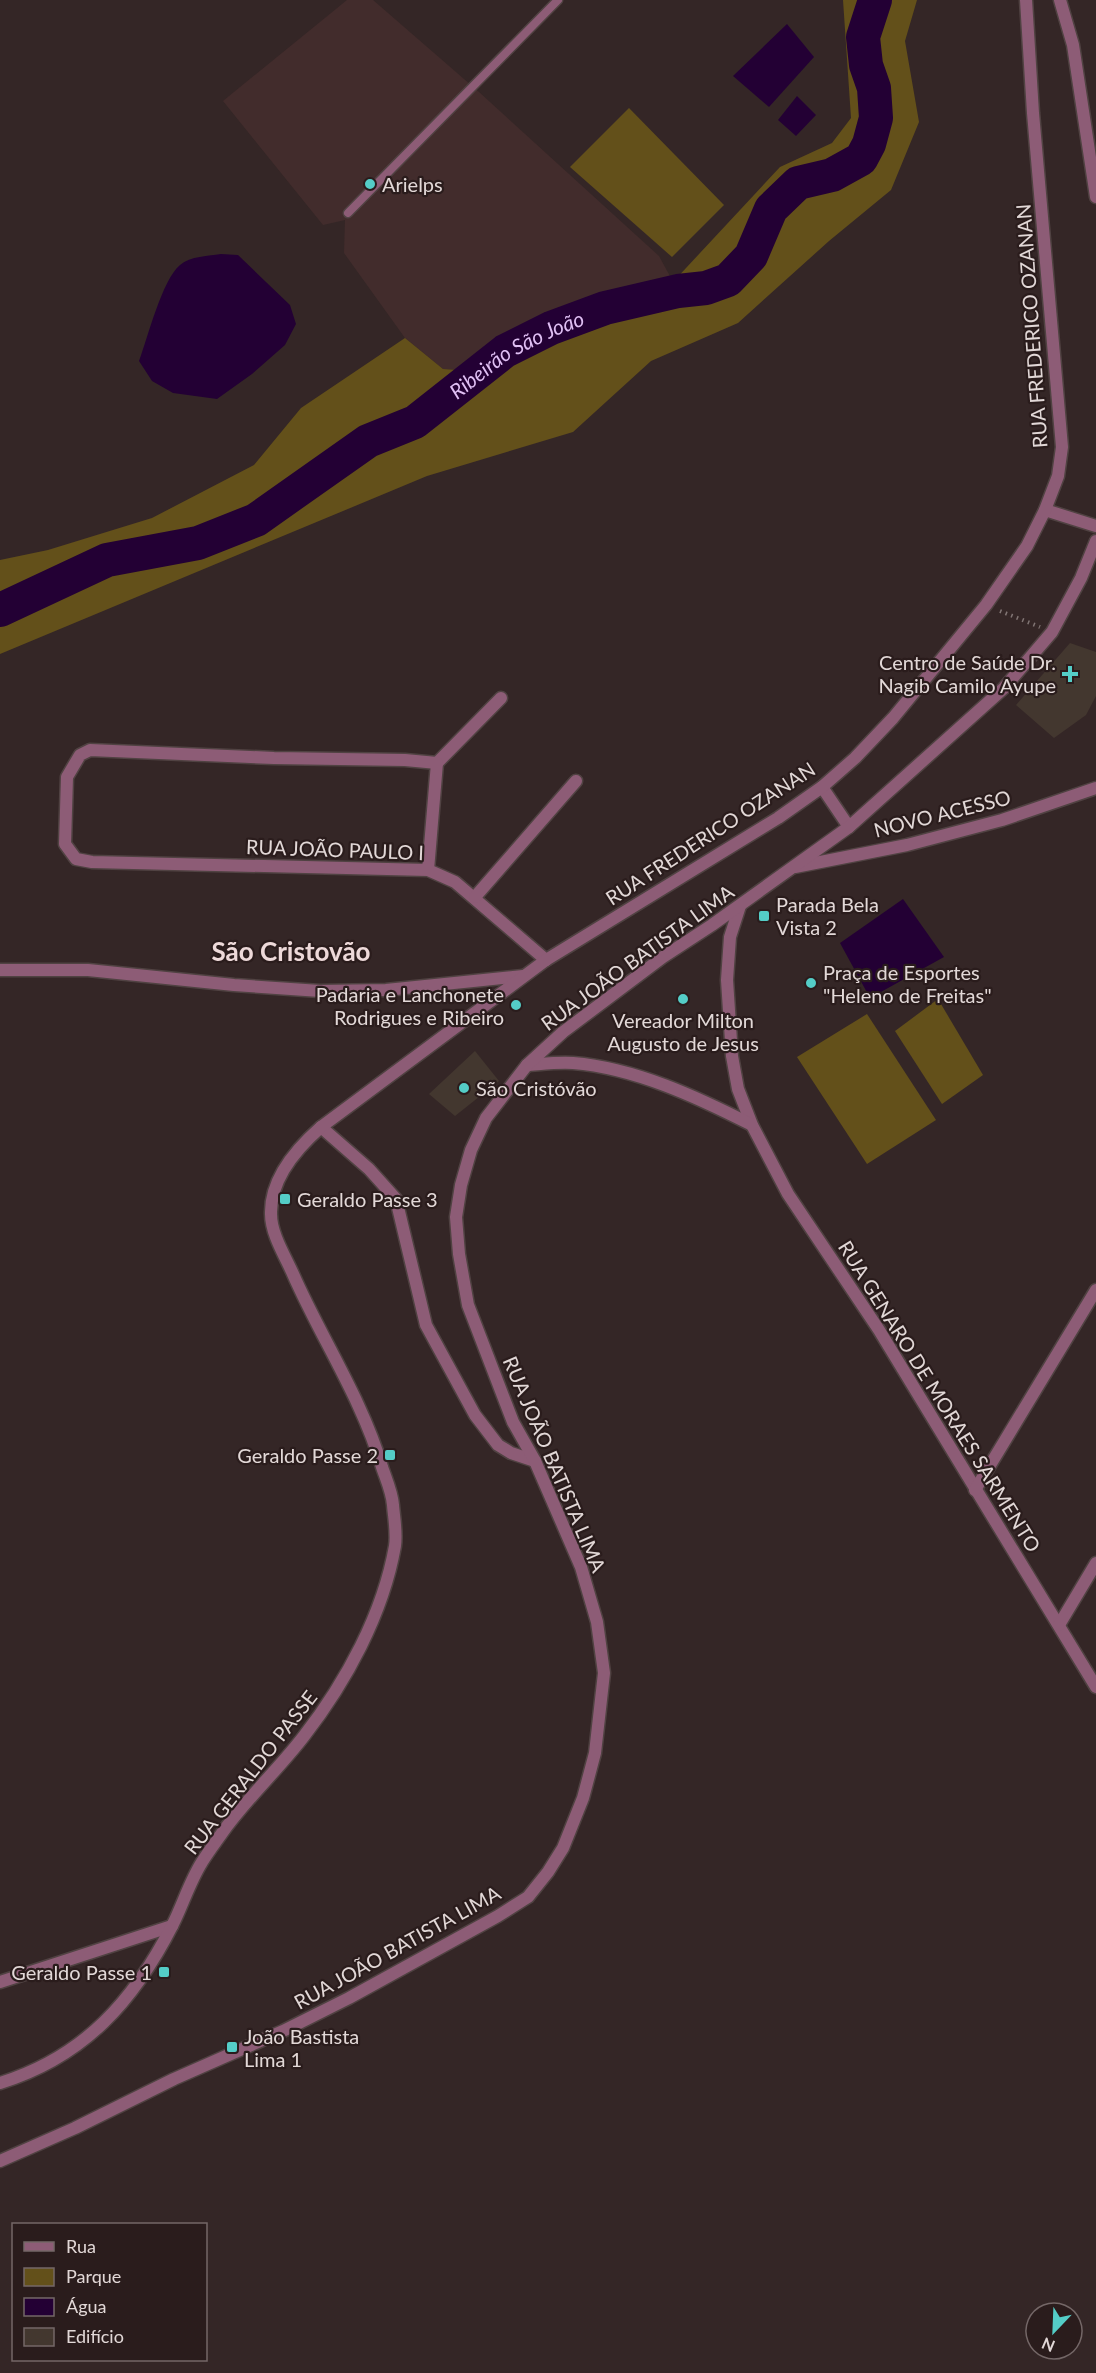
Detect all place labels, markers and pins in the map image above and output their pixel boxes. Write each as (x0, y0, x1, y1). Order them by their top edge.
place label: Arielps (382, 172, 443, 196)
marker: Arielps (363, 177, 377, 191)
place label: Centro de Saúde Dr. Nagib Camilo Ayupe (879, 650, 1056, 697)
marker: Centro de Saúde Dr. Nagib Camilo Ayupe (1061, 665, 1079, 683)
place label: Parada Bela Vista 2 (776, 892, 879, 939)
marker: Parada Bela Vista 2 (757, 909, 771, 923)
place label: Praça de Esportes "Heleno de Freitas" (823, 960, 992, 1007)
marker: Praça de Esportes "Heleno de Freitas" (804, 976, 818, 990)
place label: Padaria e Lanchonete Rodrigues e Ribeiro (316, 982, 504, 1029)
marker: Vereador Milton Augusto de Jesus (676, 992, 690, 1006)
marker: Padaria e Lanchonete Rodrigues e Ribeiro (509, 998, 523, 1012)
place label: Vereador Milton Augusto de Jesus (607, 1008, 759, 1055)
place label: São Cristóvão (476, 1076, 597, 1100)
marker: São Cristóvão (457, 1081, 471, 1095)
place label: Geraldo Passe 3 (297, 1187, 438, 1211)
marker: Geraldo Passe 3 (278, 1192, 292, 1206)
place label: Geraldo Passe 2 (237, 1443, 378, 1467)
marker: Geraldo Passe 2 (383, 1448, 397, 1462)
place label: Geraldo Passe 1 (11, 1960, 152, 1984)
marker: Geraldo Passe 1 (157, 1965, 171, 1979)
place label: João Bastista Lima 1 (244, 2024, 359, 2071)
marker: João Bastista Lima 1 (225, 2040, 239, 2054)

